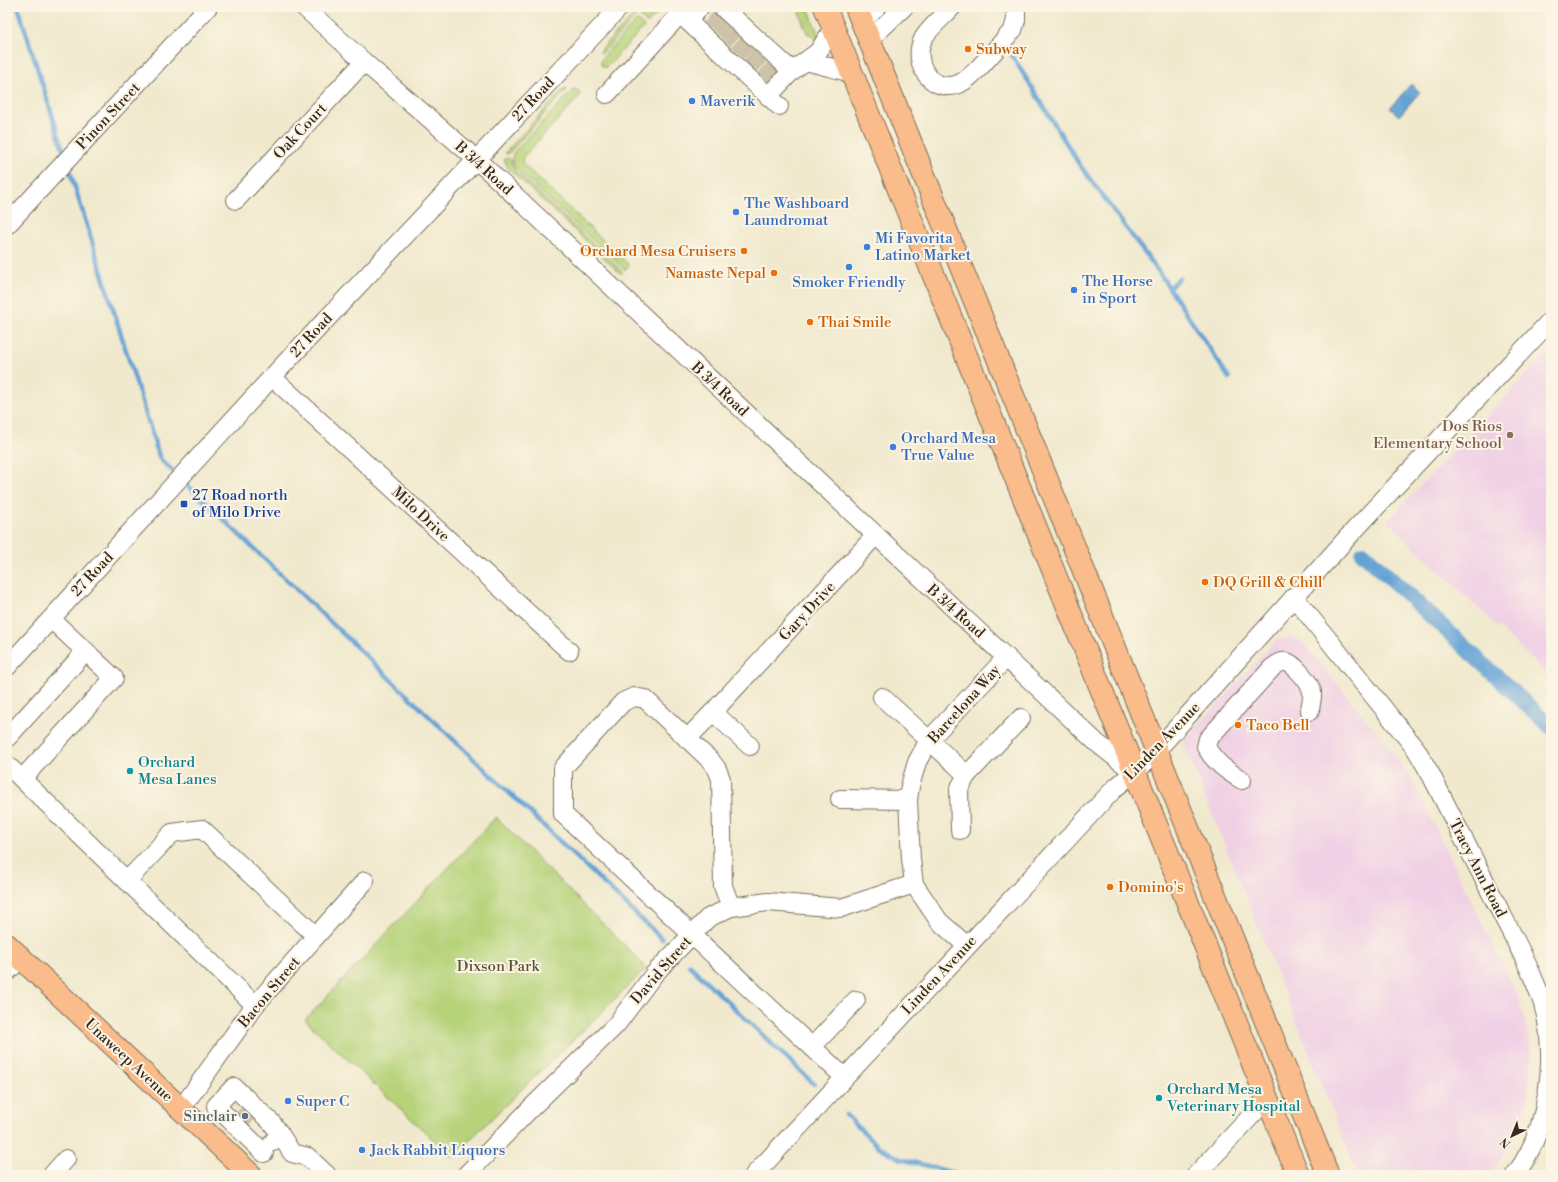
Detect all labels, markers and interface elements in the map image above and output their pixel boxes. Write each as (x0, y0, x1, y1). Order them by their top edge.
place label: Subway (976, 40, 1027, 59)
marker: Subway (963, 44, 973, 54)
street label: 27 Road (508, 73, 559, 126)
street label: Pinon Street (72, 78, 145, 154)
place label: Maverik (700, 92, 756, 111)
marker: Maverik (687, 96, 697, 106)
street label: Oak Court (270, 99, 332, 163)
street label: B 3/4 Road (450, 137, 517, 200)
place label: The Washboard Laundromat (744, 194, 850, 230)
marker: The Washboard Laundromat (731, 207, 741, 217)
place label: Mi Favorita Latino Market (875, 229, 972, 265)
place label: Orchard Mesa Cruisers (580, 242, 736, 261)
marker: Mi Favorita Latino Market (862, 242, 872, 252)
marker: Orchard Mesa Cruisers (739, 246, 749, 256)
marker: Smoker Friendly (844, 262, 854, 272)
place label: Namaste Nepal (665, 264, 767, 283)
marker: Namaste Nepal (769, 268, 779, 278)
place label: The Horse in Sport (1082, 272, 1153, 308)
place label: Smoker Friendly (792, 273, 906, 292)
marker: The Horse in Sport (1069, 285, 1079, 295)
street label: 27 Road (286, 309, 337, 362)
place label: Thai Smile (818, 313, 892, 332)
marker: Thai Smile (805, 317, 815, 327)
street label: B 3/4 Road (686, 357, 753, 421)
place label: Dos Rios Elementary School (1373, 417, 1503, 453)
place label: Orchard Mesa True Value (901, 429, 996, 465)
marker: Dos Rios Elementary School (1505, 430, 1515, 440)
marker: Orchard Mesa True Value (888, 442, 898, 452)
street label: Milo Drive (388, 483, 454, 546)
place label: 27 Road north of Milo Drive (192, 486, 288, 522)
marker: 27 Road north of Milo Drive (179, 499, 189, 509)
street label: 27 Road (67, 548, 118, 601)
place label: DQ Grill & Chill (1213, 573, 1323, 592)
marker: DQ Grill & Chill (1200, 577, 1210, 587)
street label: Gary Drive (775, 578, 840, 645)
street label: B 3/4 Road (922, 580, 989, 643)
street label: Barcelona Way (923, 660, 1005, 748)
street label: Linden Avenue (1120, 698, 1204, 784)
place label: Taco Bell (1246, 716, 1310, 735)
marker: Taco Bell (1233, 720, 1243, 730)
place label: Orchard Mesa Lanes (138, 753, 217, 789)
marker: Orchard Mesa Lanes (125, 766, 135, 776)
street label: Tracy Ann Road (1445, 816, 1511, 921)
place label: Domino's (1118, 878, 1183, 897)
marker: Domino's (1105, 882, 1115, 892)
street label: David Street (627, 932, 697, 1008)
street label: Linden Avenue (898, 932, 981, 1019)
street label: Bacon Street (234, 952, 305, 1032)
park label: Dixson Park (457, 957, 540, 976)
street label: Unaweep Avenue (81, 1015, 177, 1106)
place label: Orchard Mesa Veterinary Hospital (1166, 1080, 1301, 1116)
place label: Super C (296, 1092, 349, 1111)
marker: Orchard Mesa Veterinary Hospital (1154, 1093, 1164, 1103)
marker: Super C (283, 1096, 293, 1106)
place label: Sinclair (184, 1107, 238, 1126)
marker: Sinclair (240, 1111, 250, 1121)
north arrow (1492, 1116, 1532, 1156)
text: N (1498, 1134, 1514, 1151)
place label: Jack Rabbit Liquors (369, 1141, 505, 1160)
marker: Jack Rabbit Liquors (357, 1145, 367, 1155)

